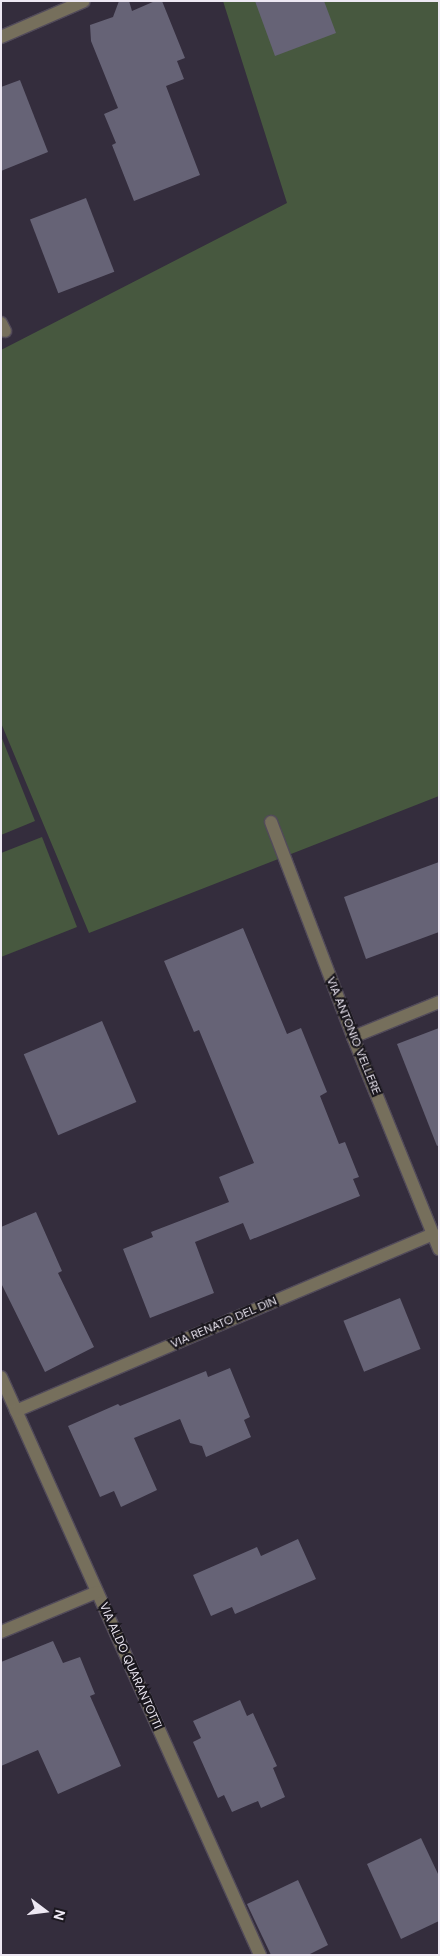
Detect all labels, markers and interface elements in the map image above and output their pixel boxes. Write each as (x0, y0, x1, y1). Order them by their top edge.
street label: VIA ANTONIO VELLERE (323, 975, 383, 1097)
street label: VIA RENATO DEL DIN (169, 1294, 279, 1352)
street label: VIA ALDO QUARANTOTTI (96, 1601, 164, 1731)
north arrow (20, 1886, 70, 1936)
text: N (49, 1908, 70, 1922)

